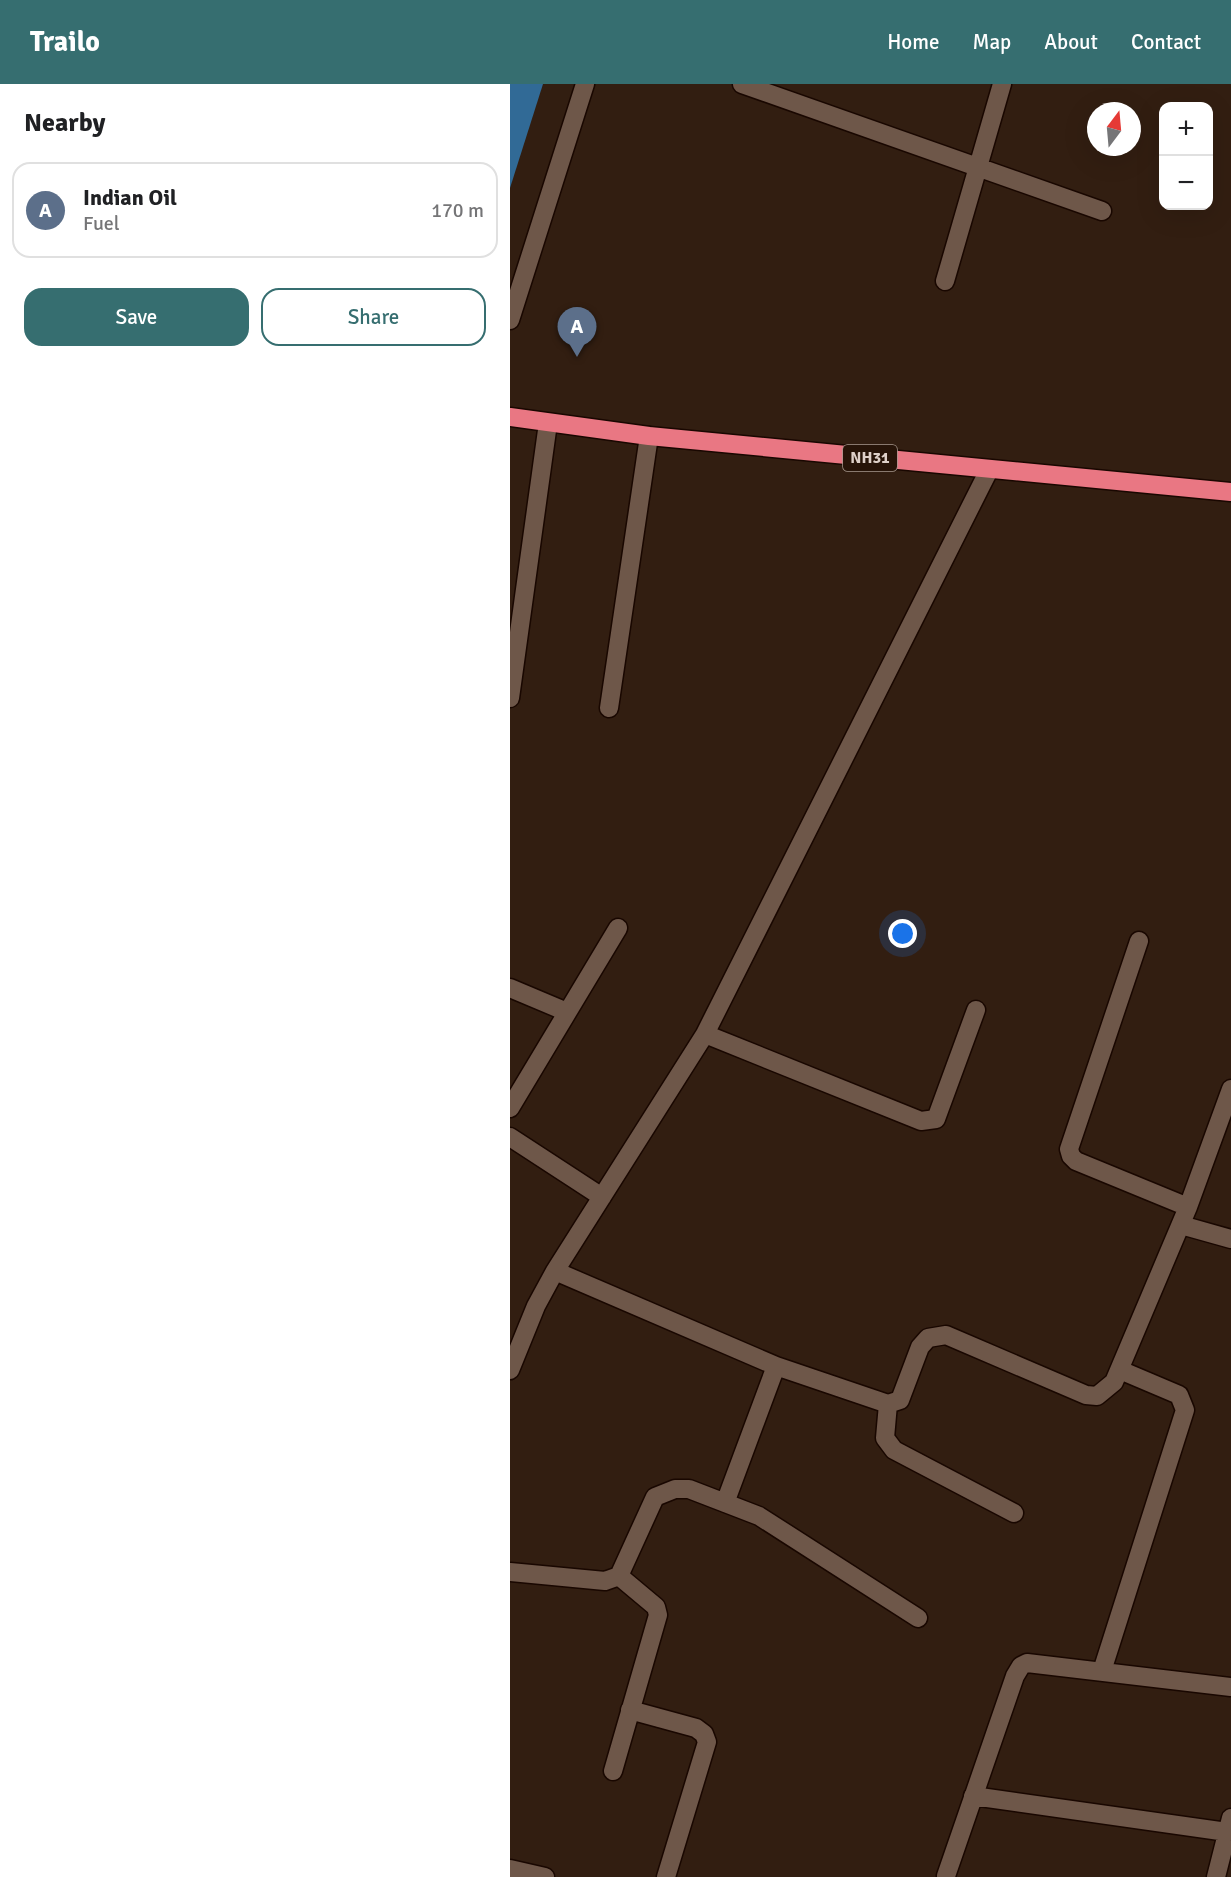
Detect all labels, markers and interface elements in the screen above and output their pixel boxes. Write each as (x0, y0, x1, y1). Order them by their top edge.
text: Trailo (30, 25, 100, 59)
text: Home (887, 29, 940, 55)
text: Map (973, 29, 1011, 55)
text: About (1044, 29, 1098, 55)
text: Contact (1131, 29, 1201, 55)
north arrow (1087, 102, 1141, 156)
map controls (1159, 102, 1213, 210)
button: + (1159, 102, 1213, 156)
text: Nearby (24, 107, 105, 139)
button: − (1159, 156, 1213, 210)
text: Indian Oil (83, 184, 177, 211)
text: A (39, 198, 52, 223)
text: 170 m (431, 198, 484, 223)
text: Fuel (83, 211, 120, 236)
button: Save (24, 288, 249, 346)
button: Share (261, 288, 486, 346)
pin: A (558, 308, 596, 357)
road number: NH31 (843, 445, 897, 471)
your location (888, 919, 917, 948)

